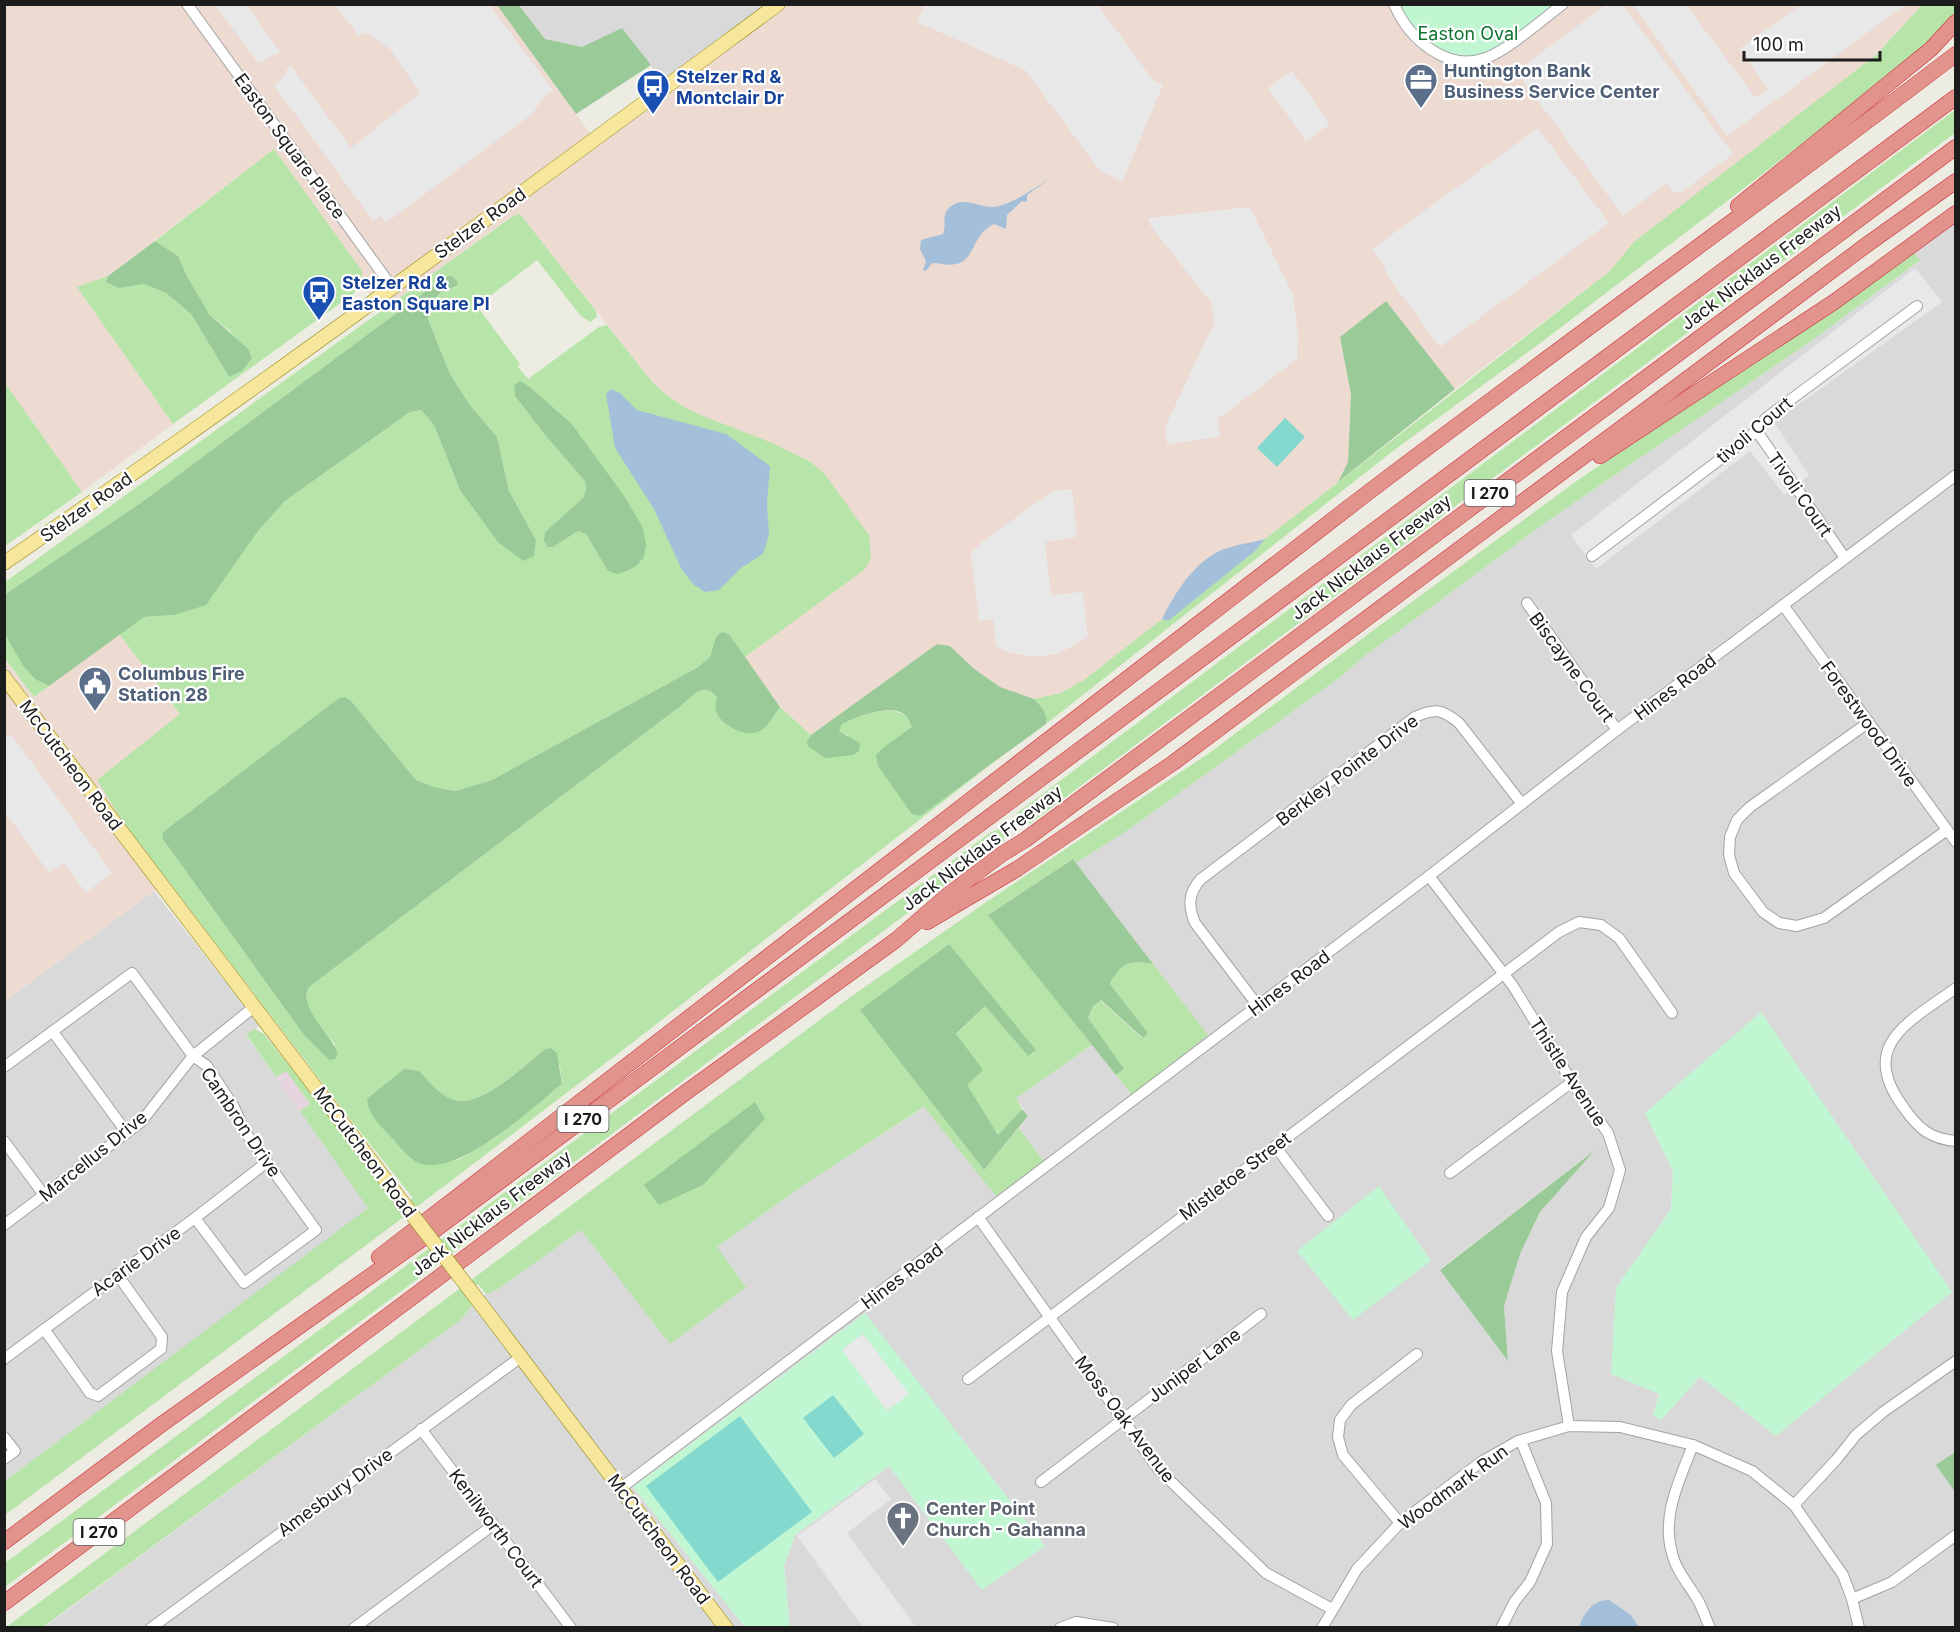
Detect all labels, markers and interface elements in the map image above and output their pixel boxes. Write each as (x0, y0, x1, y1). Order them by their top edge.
park label: Easton Oval (1418, 23, 1518, 44)
scale bar (1744, 24, 1880, 62)
text: 100 m (1753, 34, 1804, 55)
place label: Huntington Bank Business Service Center (1444, 60, 1660, 102)
office icon: Huntington Bank Business Service Center (1403, 62, 1439, 109)
place label: Stelzer Rd & Montclair Dr (676, 66, 784, 108)
bus stop icon: Stelzer Rd & Montclair Dr (635, 68, 671, 115)
street label: Easton Square Place (230, 69, 350, 223)
street label: Stelzer Road (430, 183, 530, 263)
street label: Jack Nicklaus Freeway (1677, 200, 1845, 334)
place label: Stelzer Rd & Easton Square Pl (342, 272, 490, 314)
bus stop icon: Stelzer Rd & Easton Square Pl (301, 274, 337, 321)
street label: tivoli Court (1712, 392, 1796, 468)
street label: Tivoli Court (1763, 448, 1837, 540)
street label: Stelzer Road (36, 468, 136, 546)
road number: I 270 (1464, 480, 1516, 506)
street label: Jack Nicklaus Freeway (1287, 490, 1455, 624)
street label: Biscayne Court (1525, 608, 1619, 726)
street label: Hines Road (1630, 649, 1720, 725)
street label: Forestwood Drive (1816, 657, 1922, 791)
place label: Columbus Fire Station 28 (118, 663, 245, 705)
public building icon: Columbus Fire Station 28 (77, 665, 113, 712)
street label: McCutcheon Road (15, 696, 127, 834)
street label: Berkley Pointe Drive (1272, 710, 1422, 830)
street label: Jack Nicklaus Freeway (898, 781, 1066, 915)
street label: Hines Road (1244, 945, 1334, 1021)
street label: Thistle Avenue (1525, 1014, 1611, 1130)
street label: Cambron Drive (197, 1063, 285, 1181)
street label: McCutcheon Road (309, 1083, 421, 1221)
street label: Marcellus Drive (35, 1106, 151, 1206)
road number: I 270 (558, 1106, 608, 1132)
street label: Mistletoe Street (1175, 1127, 1295, 1225)
street label: Jack Nicklaus Freeway (407, 1146, 575, 1280)
street label: Acarie Drive (88, 1222, 184, 1300)
street label: Hines Road (857, 1238, 947, 1314)
street label: Juniper Lane (1143, 1323, 1245, 1407)
street label: Moss Oak Avenue (1071, 1352, 1179, 1486)
street label: Woodmark Run (1394, 1440, 1512, 1534)
street label: Amesbury Drive (274, 1443, 396, 1541)
street label: Kenilworth Court (445, 1465, 547, 1591)
street label: McCutcheon Road (603, 1470, 715, 1608)
place label: Center Point Church - Gahanna (926, 1498, 1086, 1540)
church icon: Center Point Church - Gahanna (885, 1500, 921, 1547)
road number: I 270 (74, 1519, 124, 1545)

